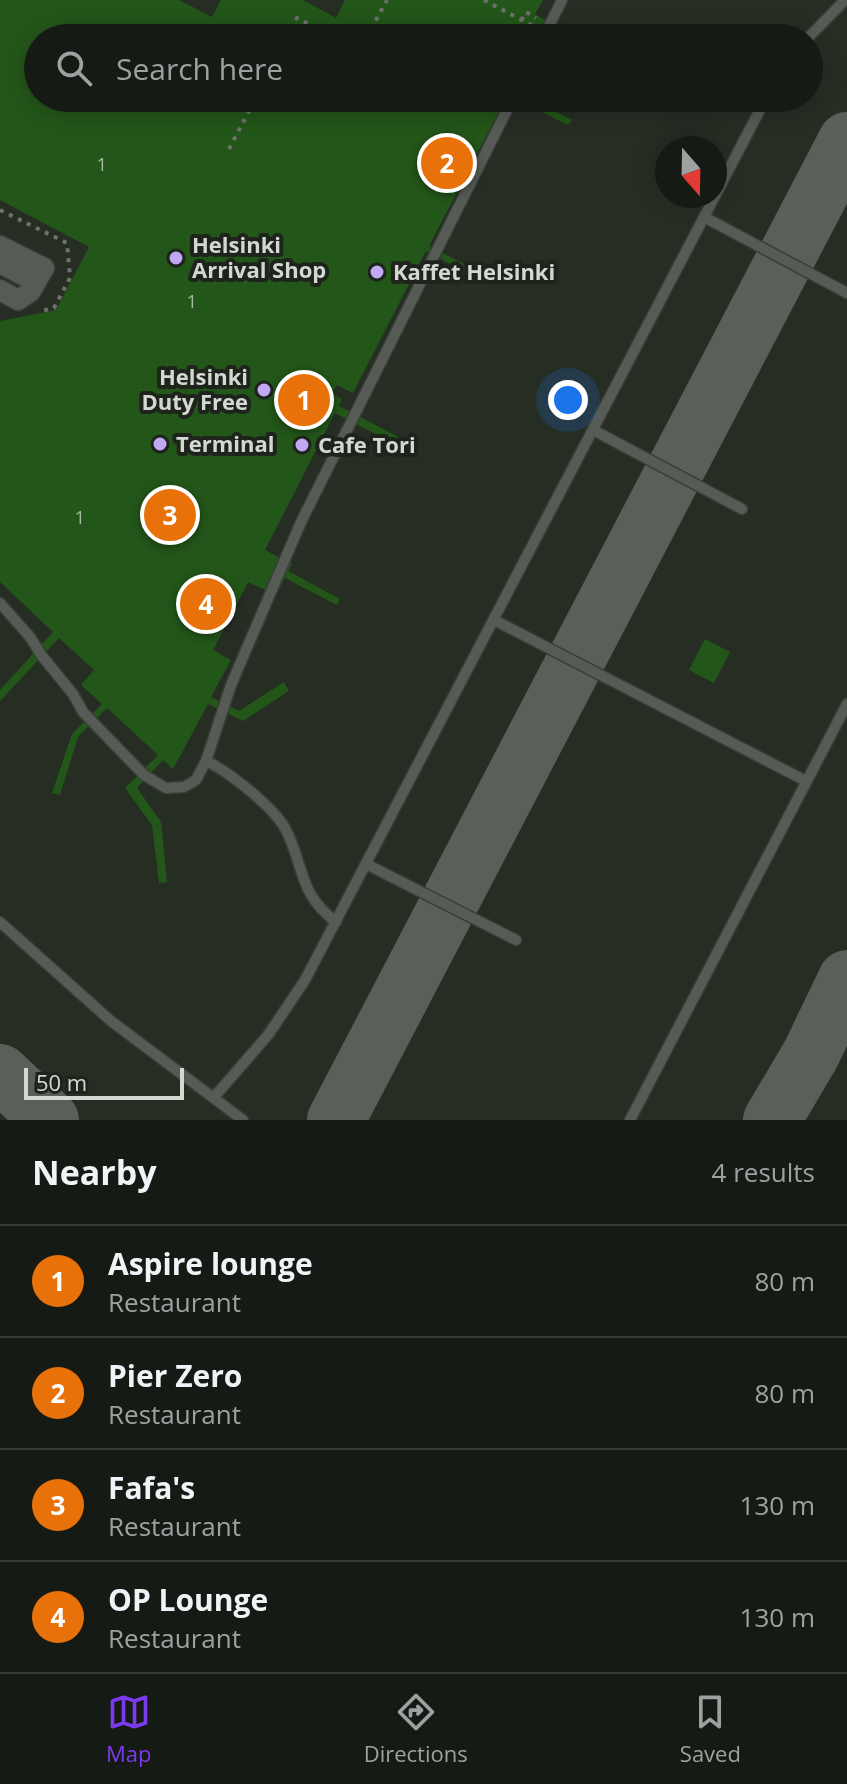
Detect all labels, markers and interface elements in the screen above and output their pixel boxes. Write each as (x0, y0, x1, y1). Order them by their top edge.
search box (24, 24, 823, 112)
icon: search (52, 46, 96, 90)
text: Search here (116, 48, 283, 89)
pin: 2 (421, 133, 473, 193)
north arrow (655, 136, 727, 208)
house number: 1 (97, 152, 107, 176)
place label: Helsinki Arrival Shop (192, 229, 326, 284)
marker: Helsinki Arrival Shop (167, 249, 185, 267)
place label: Kaffet Helsinki (393, 256, 555, 286)
marker: Kaffet Helsinki (368, 263, 386, 281)
house number: 1 (187, 289, 197, 313)
place label: Helsinki Duty Free (141, 361, 248, 416)
pin: 1 (278, 370, 330, 430)
your location (548, 380, 588, 420)
marker: Helsinki Duty Free (255, 381, 273, 399)
place label: Terminal (176, 428, 275, 458)
place label: Cafe Tori (318, 429, 416, 459)
marker: Terminal (151, 435, 169, 453)
marker: Cafe Tori (293, 436, 311, 454)
pin: 3 (144, 485, 196, 545)
house number: 1 (75, 505, 85, 529)
pin: 4 (180, 574, 232, 634)
scale bar (24, 1064, 184, 1100)
text: 50 m (36, 1067, 87, 1097)
text: Nearby (32, 1149, 157, 1195)
text: 4 results (712, 1154, 815, 1190)
text: Aspire lounge (108, 1243, 313, 1284)
text: 1 (51, 1263, 65, 1299)
text: 80 m (754, 1263, 815, 1299)
text: Restaurant (108, 1284, 241, 1320)
text: Pier Zero (108, 1355, 242, 1396)
text: 2 (51, 1375, 65, 1411)
text: 80 m (754, 1375, 815, 1411)
text: Restaurant (108, 1396, 241, 1432)
text: Fafa's (108, 1467, 195, 1508)
text: 3 (51, 1487, 65, 1523)
text: 130 m (740, 1487, 815, 1523)
text: Restaurant (108, 1508, 241, 1544)
text: OP Lounge (108, 1579, 268, 1620)
text: 4 (51, 1599, 65, 1635)
text: 130 m (740, 1599, 815, 1635)
text: Restaurant (108, 1620, 241, 1656)
tab: Map (106, 1690, 152, 1768)
tab: Directions (364, 1690, 468, 1768)
tab: Saved (680, 1690, 741, 1768)

